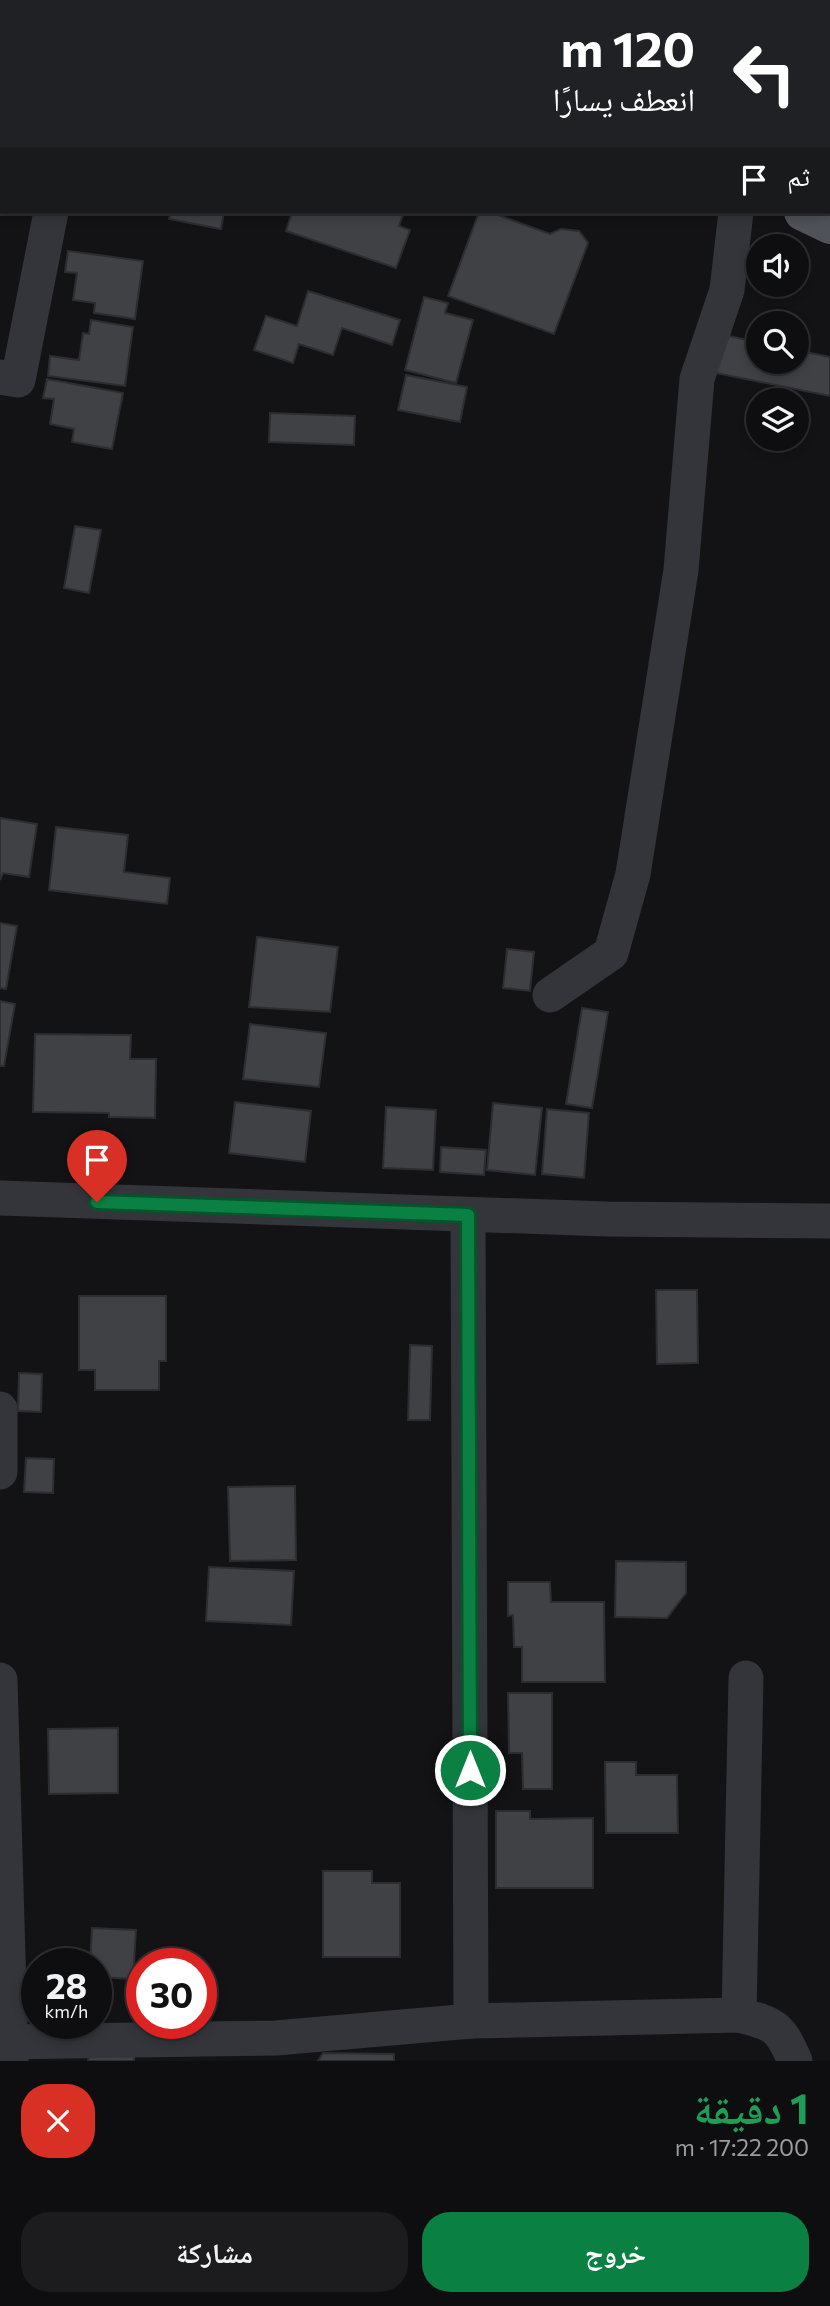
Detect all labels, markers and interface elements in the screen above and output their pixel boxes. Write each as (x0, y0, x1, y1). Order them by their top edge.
text: 120 m (561, 17, 695, 77)
icon: left (719, 28, 810, 119)
text: انعطف يسارًا (553, 78, 695, 118)
text: ثم (787, 160, 810, 191)
icon: arrive (735, 161, 773, 199)
map controls (746, 234, 809, 451)
button: sound (746, 234, 809, 297)
button: search (746, 311, 809, 374)
button: layers (746, 388, 809, 451)
pin (67, 1130, 127, 1202)
icon: arrive (78, 1141, 116, 1179)
position arrow (433, 1733, 507, 1807)
speed limit sign: 30 (126, 1948, 217, 2039)
text: 28 (46, 1963, 87, 2006)
text: km/h (45, 2000, 88, 2022)
text: 1 دقيقة (694, 2081, 809, 2133)
button: close (21, 2084, 95, 2158)
text: 200 m · 17:22 (675, 2133, 809, 2161)
button: مشاركة (21, 2212, 408, 2292)
button: خروج (422, 2212, 809, 2292)

